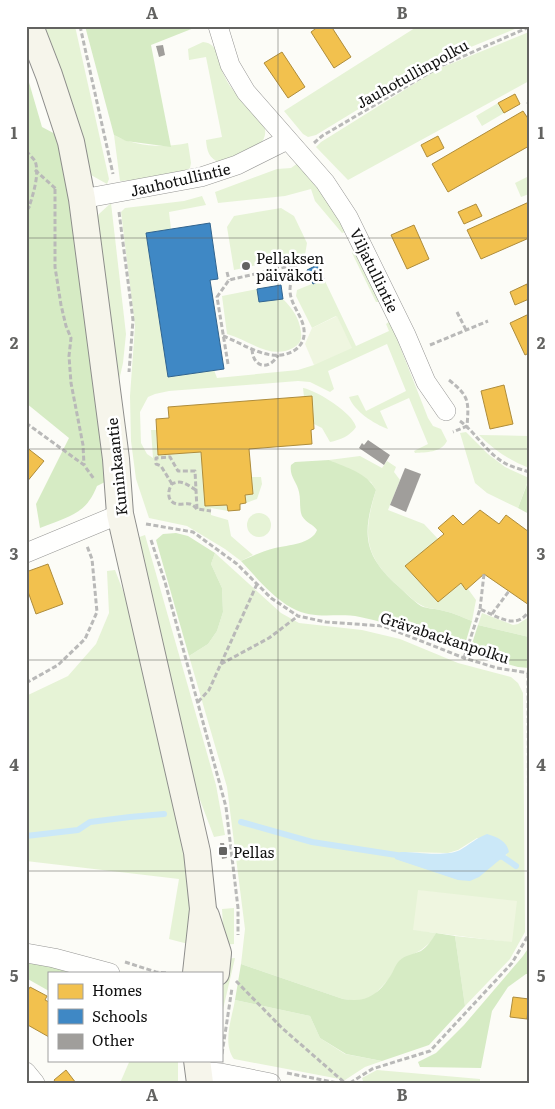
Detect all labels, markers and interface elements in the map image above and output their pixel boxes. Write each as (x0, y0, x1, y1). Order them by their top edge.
text: A (146, 0, 158, 24)
text: B (396, 0, 408, 24)
street label: Jauhotullinpolku (352, 32, 473, 113)
text: 1 (11, 120, 18, 144)
text: 1 (538, 120, 545, 144)
street label: Jauhotullintie (128, 156, 233, 202)
street label: Viljatullintie (345, 224, 405, 316)
place label: Pellaksen päiväkoti (256, 246, 324, 286)
marker: Pellaksen päiväkoti (240, 260, 252, 272)
text: 2 (10, 330, 19, 354)
text: 2 (537, 330, 546, 354)
street label: Kuninkaantie (99, 417, 133, 517)
text: 3 (10, 541, 19, 565)
text: 3 (537, 541, 546, 565)
street label: Grävabackanpolku (377, 605, 513, 669)
text: 4 (9, 752, 19, 776)
text: 4 (536, 752, 546, 776)
place label: Pellas (233, 840, 275, 863)
marker: Pellas (217, 845, 229, 857)
text: 5 (10, 963, 19, 987)
text: 5 (537, 963, 546, 987)
legend (48, 972, 222, 1062)
text: Homes (92, 978, 142, 1001)
text: Schools (92, 1004, 148, 1027)
text: Other (92, 1028, 134, 1051)
text: A (146, 1082, 158, 1106)
text: B (396, 1082, 408, 1106)

